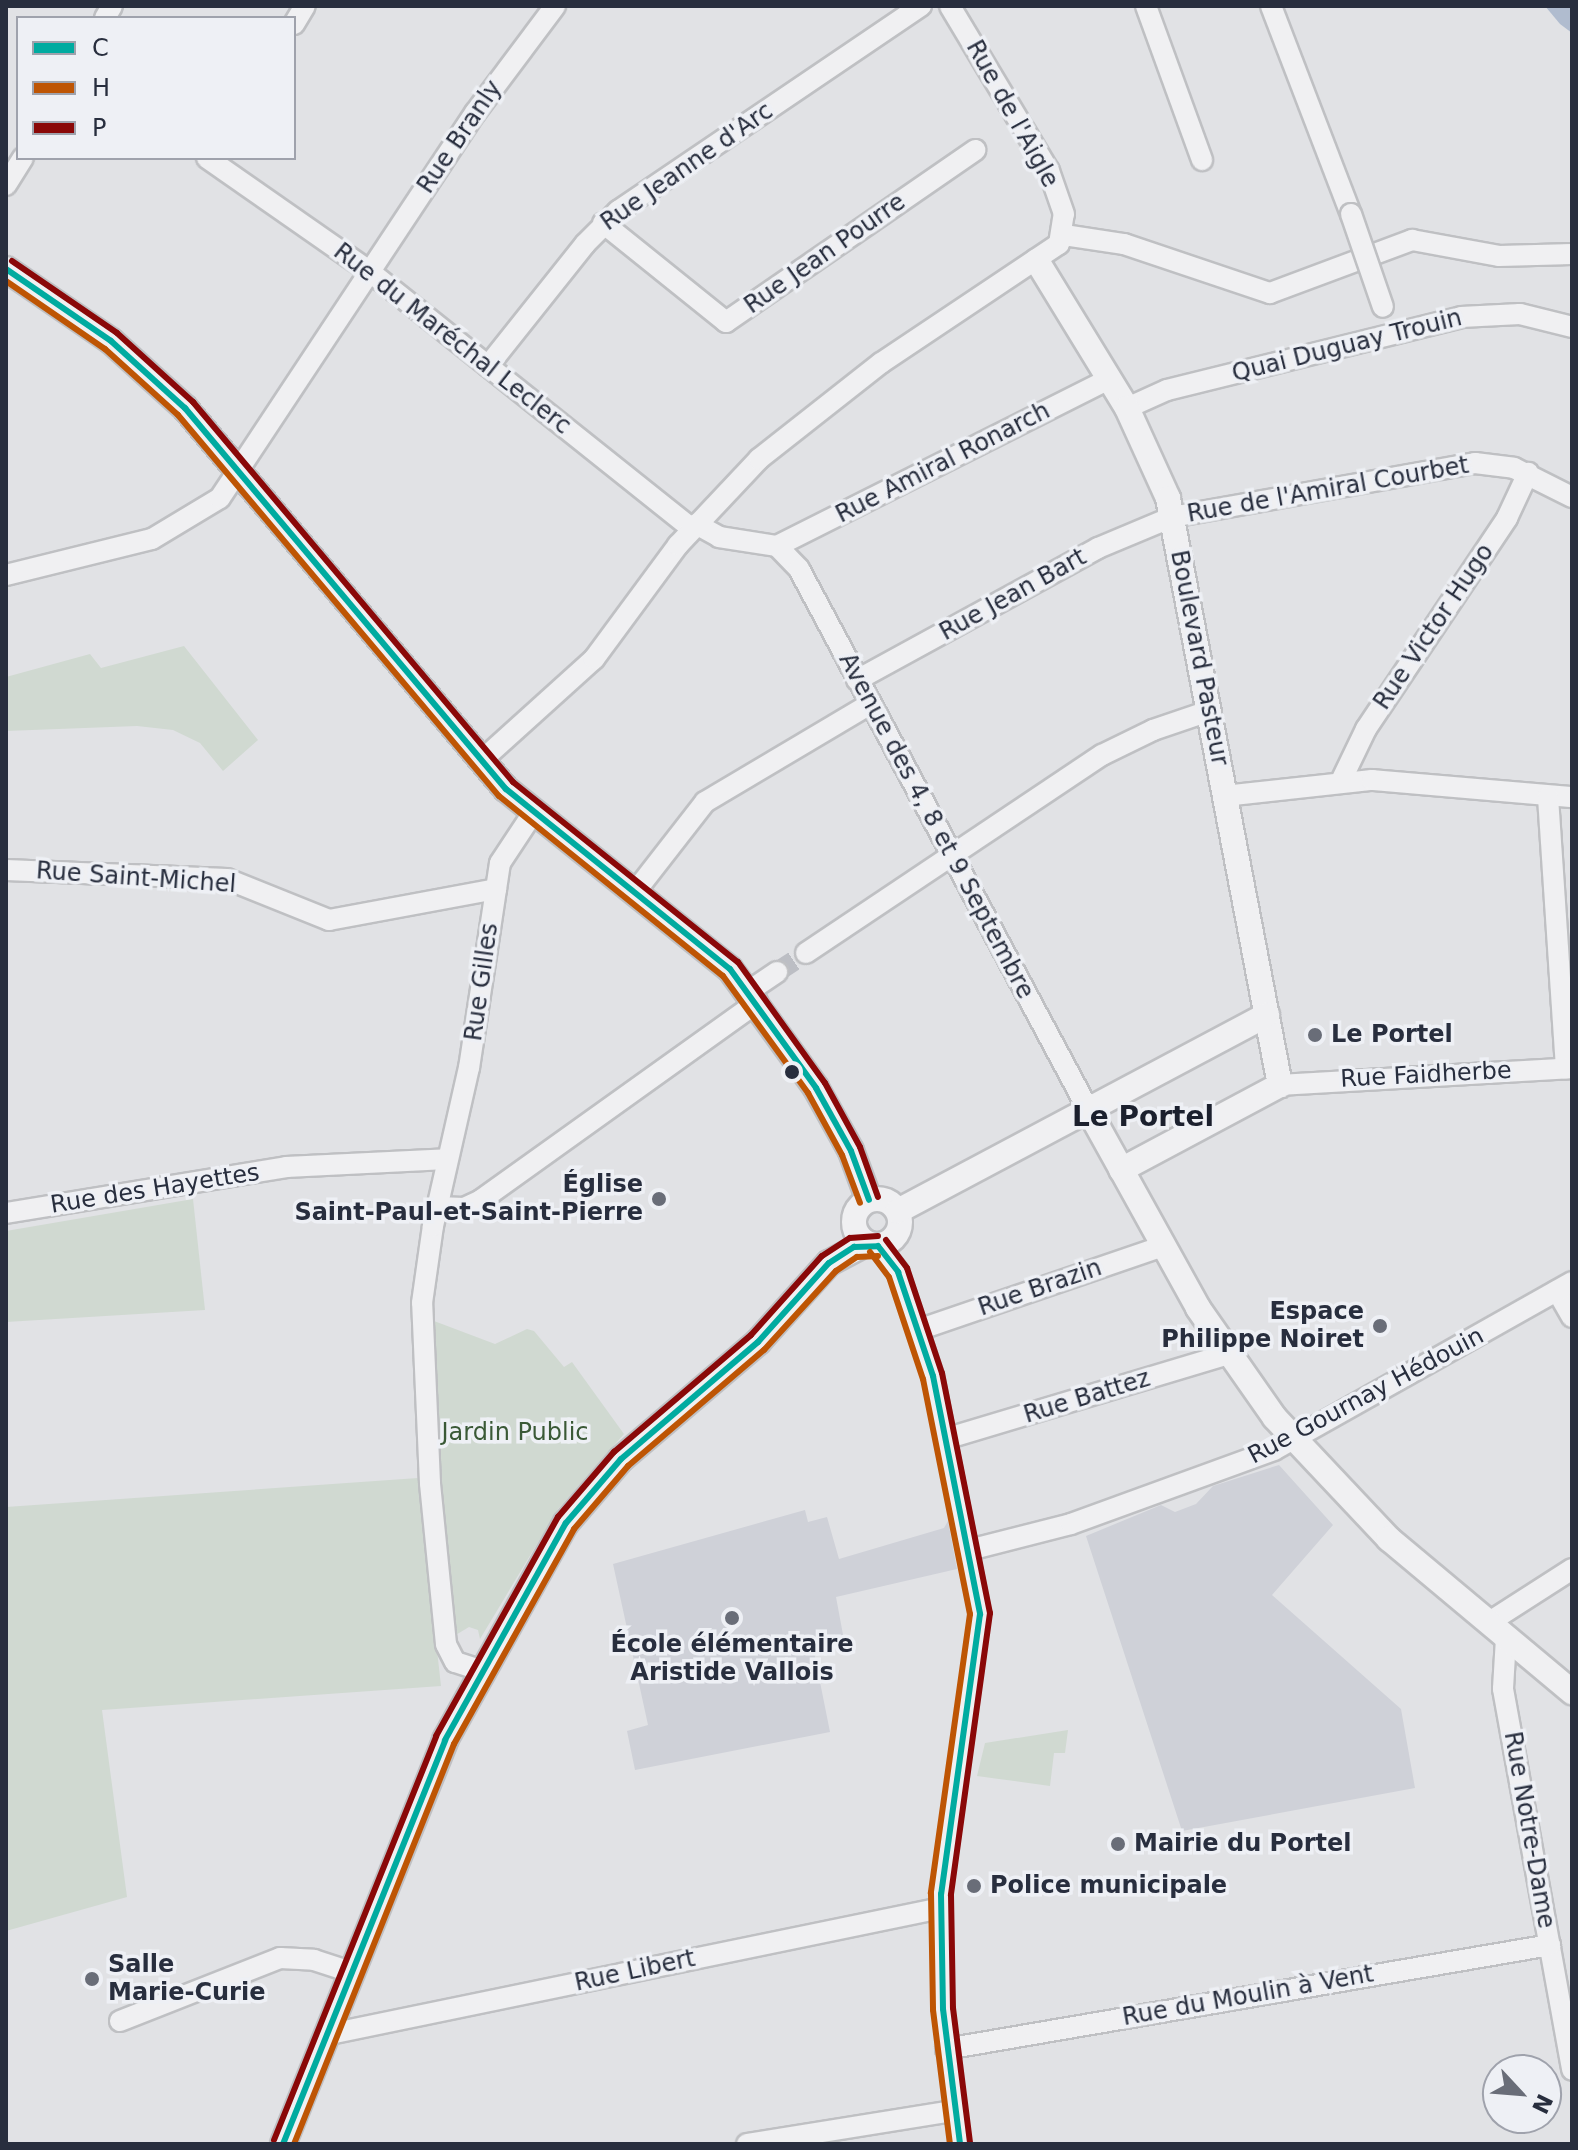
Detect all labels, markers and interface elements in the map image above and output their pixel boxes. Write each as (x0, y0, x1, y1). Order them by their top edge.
legend (16, 16, 296, 160)
text: C (92, 34, 109, 62)
street label: Rue de l'Aigle (960, 35, 1064, 193)
text: H (92, 74, 110, 102)
street label: Rue Branly (412, 75, 508, 199)
street label: Rue Jeanne d'Arc (595, 97, 779, 237)
text: P (92, 114, 106, 142)
street label: Rue Jean Pourre (739, 188, 911, 320)
street label: Rue du Maréchal Leclerc (328, 237, 576, 441)
street label: Quai Duguay Trouin (1229, 303, 1465, 389)
street label: Rue Amiral Ronarch (831, 396, 1055, 530)
street label: Rue de l'Amiral Courbet (1185, 451, 1471, 529)
street label: Rue Victor Hugo (1368, 539, 1500, 715)
street label: Rue Jean Bart (935, 543, 1091, 647)
street label: Boulevard Pasteur (1164, 548, 1234, 768)
street label: Avenue des 4, 8 et 9 Septembre (832, 648, 1040, 1004)
street label: Rue Saint-Michel (35, 857, 237, 899)
street label: Rue Gilles (459, 921, 505, 1043)
place label: Le Portel (1331, 1021, 1453, 1049)
marker: Le Portel (1306, 1026, 1324, 1044)
street label: Rue Faidherbe (1340, 1056, 1512, 1094)
unlabelled marker (784, 1064, 800, 1080)
district label: Le Portel (1072, 1100, 1214, 1134)
street label: Rue des Hayettes (48, 1158, 262, 1220)
place label: Église Saint-Paul-et-Saint-Pierre (294, 1171, 643, 1227)
marker: Église Saint-Paul-et-Saint-Pierre (650, 1190, 668, 1208)
street label: Rue Brazin (974, 1253, 1106, 1323)
place label: Espace Philippe Noiret (1161, 1298, 1364, 1354)
marker: Espace Philippe Noiret (1371, 1317, 1389, 1335)
street label: Rue Gournay Hédouin (1243, 1322, 1489, 1470)
street label: Rue Battez (1020, 1364, 1154, 1430)
park label: Jardin Public (442, 1419, 588, 1447)
marker: École élémentaire Aristide Vallois (723, 1609, 741, 1627)
place label: École élémentaire Aristide Vallois (610, 1631, 854, 1687)
street label: Rue Notre-Dame (1498, 1729, 1560, 1931)
place label: Mairie du Portel (1134, 1830, 1352, 1858)
marker: Mairie du Portel (1109, 1835, 1127, 1853)
place label: Police municipale (990, 1872, 1227, 1900)
marker: Police municipale (965, 1877, 983, 1895)
street label: Rue Libert (572, 1944, 698, 1998)
place label: Salle Marie-Curie (108, 1951, 265, 2007)
street label: Rue du Moulin à Vent (1120, 1960, 1376, 2032)
marker: Salle Marie-Curie (83, 1970, 101, 1988)
north arrow (1482, 2054, 1562, 2134)
text: N (1527, 2090, 1557, 2118)

